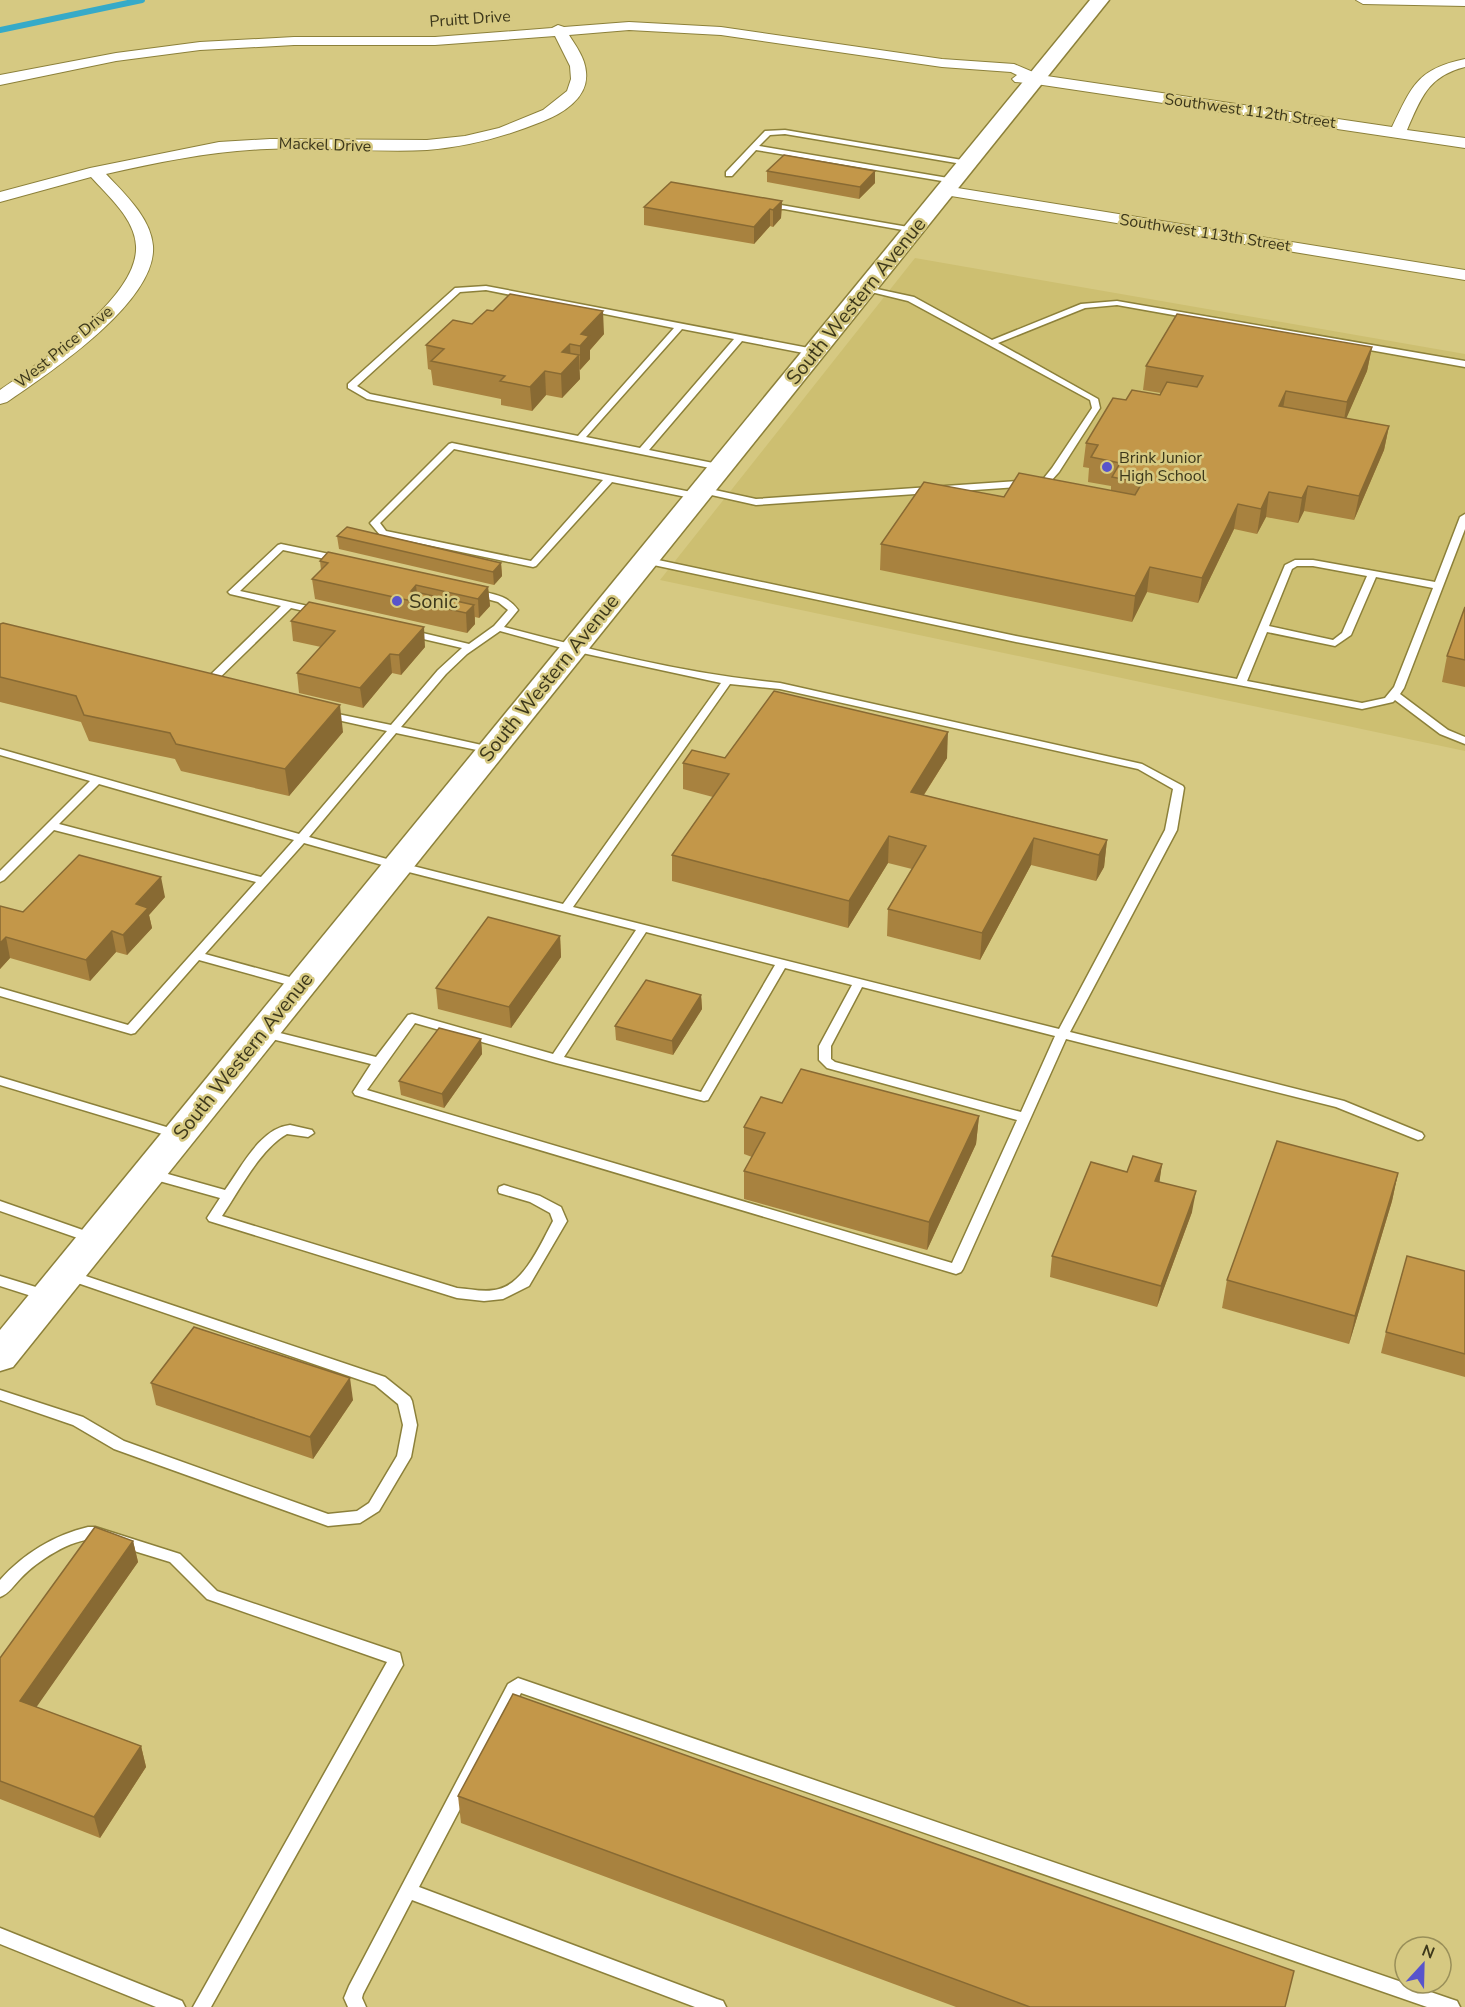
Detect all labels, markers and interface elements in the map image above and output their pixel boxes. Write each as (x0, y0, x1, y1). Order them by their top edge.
street label: Pruitt Drive (429, 5, 511, 33)
street label: Southwest 112th Street (1163, 88, 1337, 134)
street label: Mackel Drive (278, 132, 372, 158)
street label: Southwest 113th Street (1118, 209, 1292, 257)
street label: South Western Avenue (780, 212, 932, 390)
street label: West Price Drive (11, 301, 117, 393)
place label: Brink Junior High School (1119, 447, 1207, 487)
marker: Brink Junior High School (1100, 460, 1114, 474)
place label: Sonic (409, 588, 458, 615)
street label: South Western Avenue (473, 589, 625, 767)
marker: Sonic (390, 594, 404, 608)
street label: South Western Avenue (167, 967, 319, 1145)
north arrow (1393, 1935, 1453, 1995)
text: N (1419, 1940, 1438, 1964)

